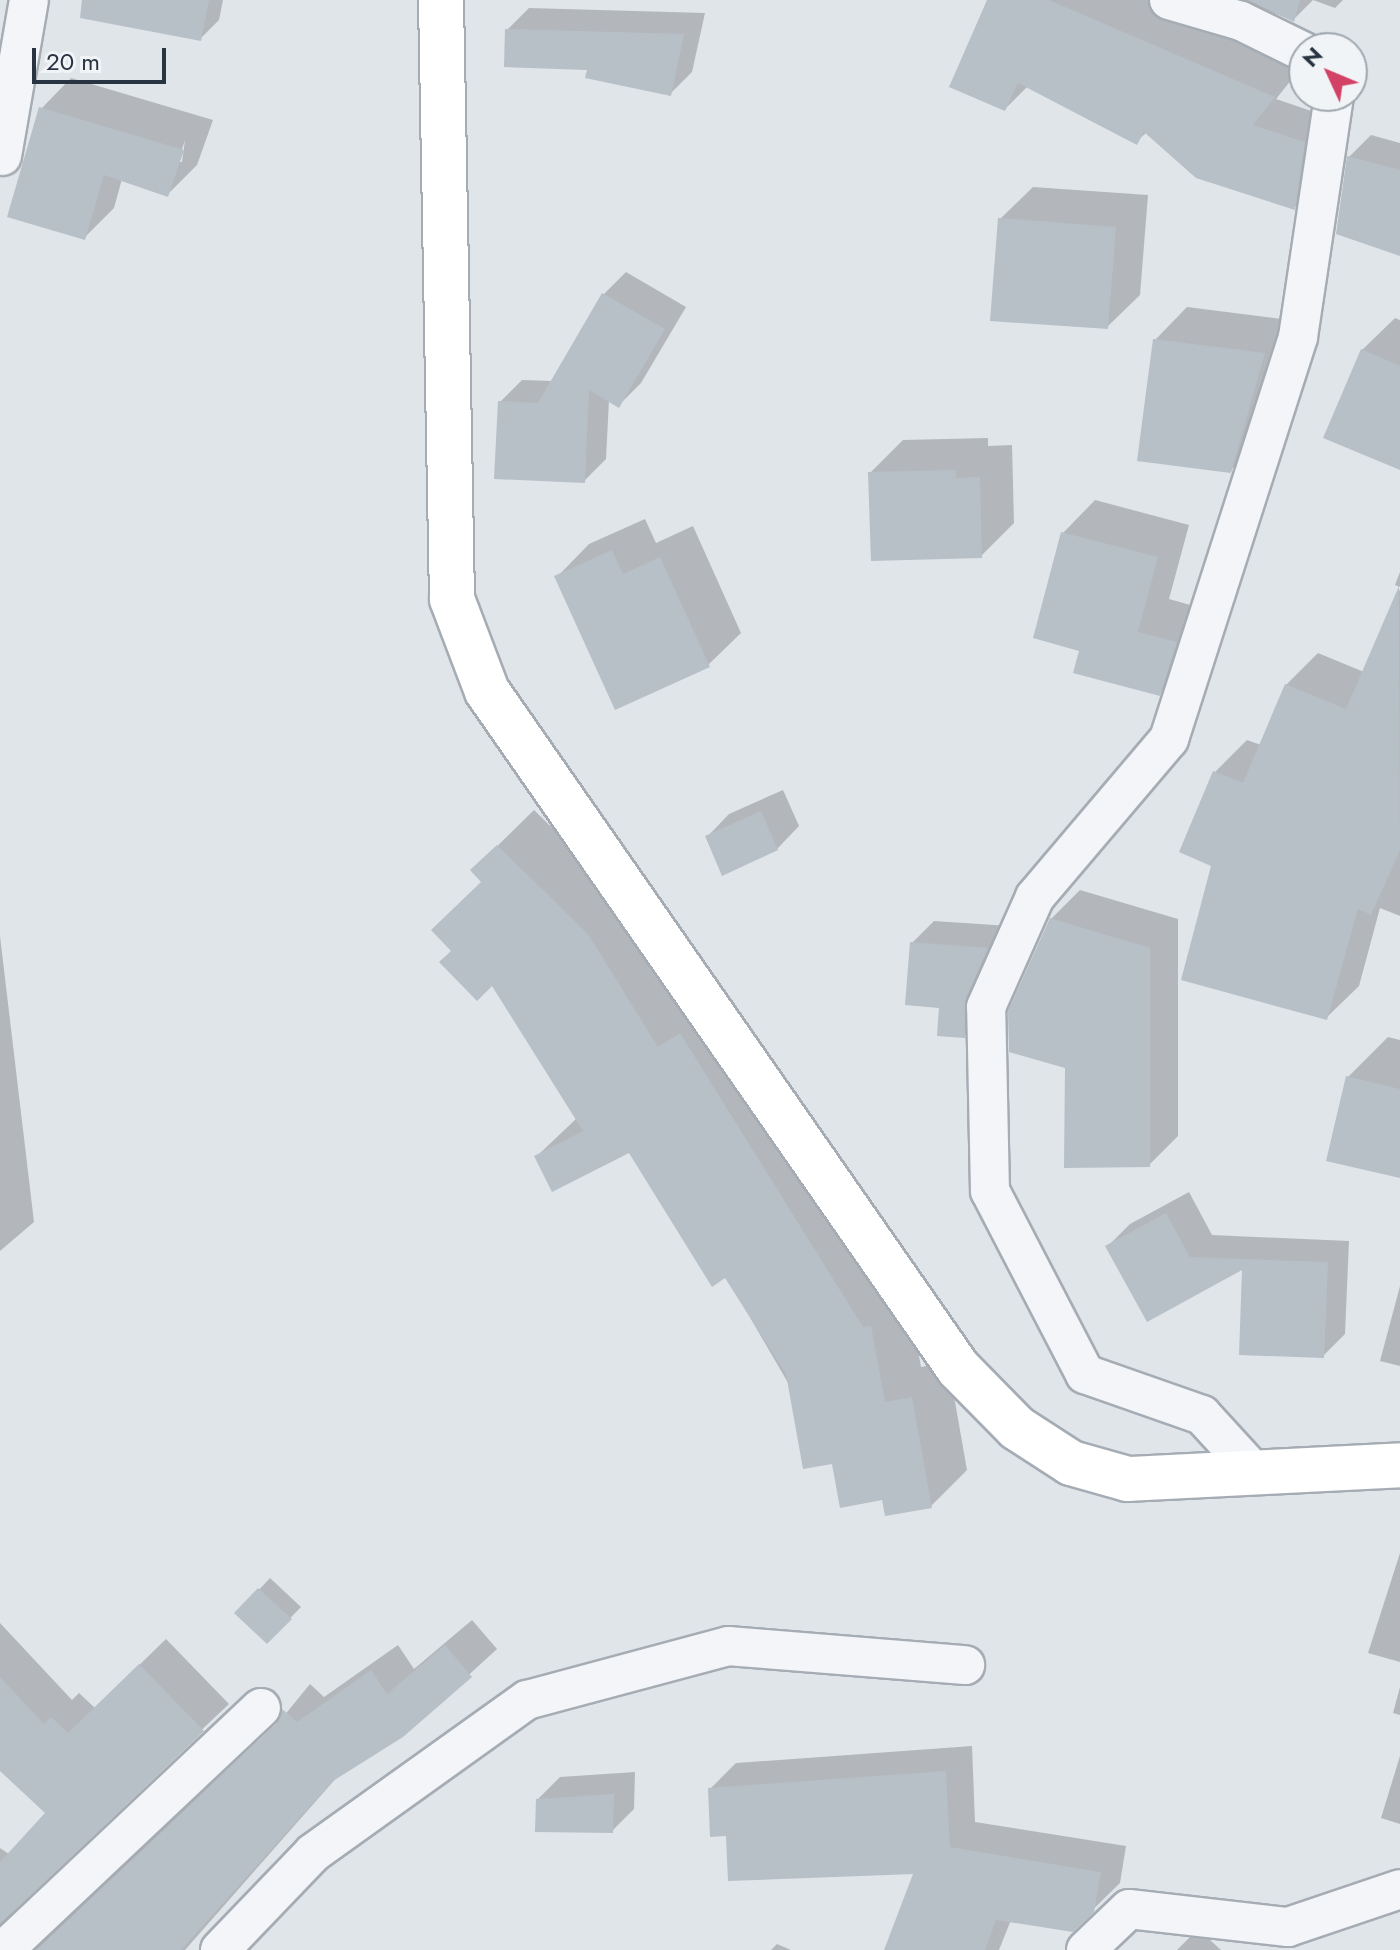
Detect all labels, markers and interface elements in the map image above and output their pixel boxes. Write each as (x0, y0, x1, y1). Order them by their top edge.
scale bar (36, 32, 170, 82)
north arrow (1288, 32, 1368, 112)
text: N (1295, 39, 1330, 74)
text: 20 m (46, 44, 100, 79)

